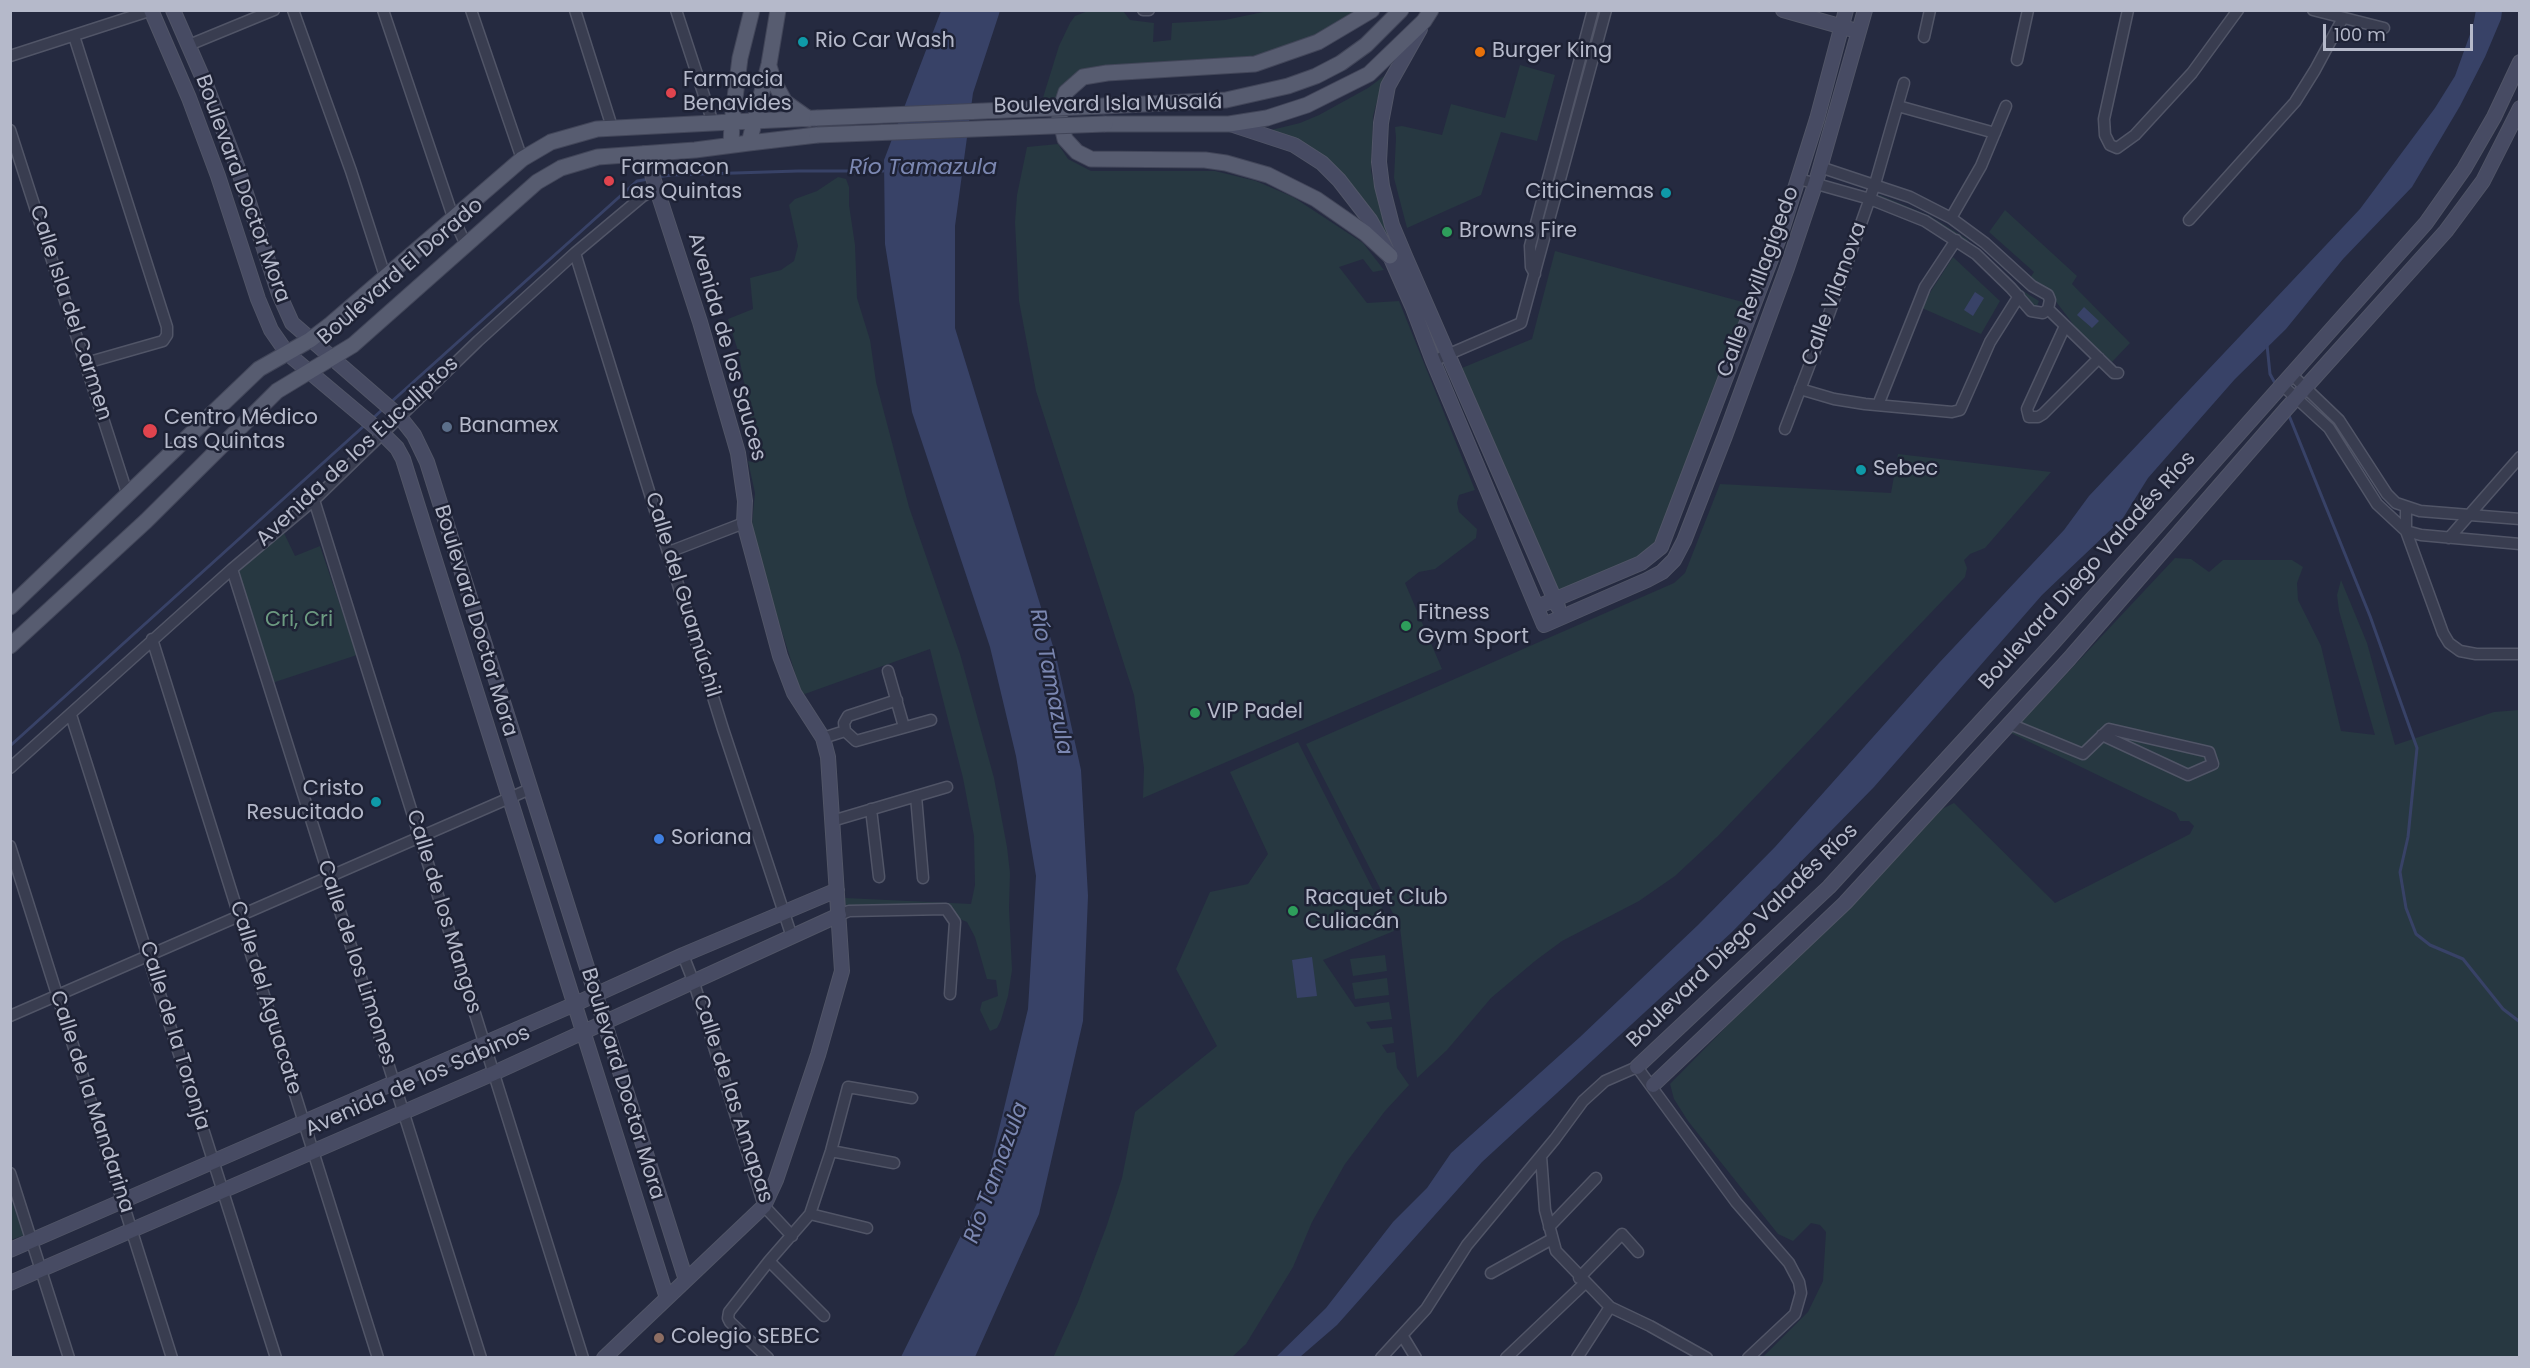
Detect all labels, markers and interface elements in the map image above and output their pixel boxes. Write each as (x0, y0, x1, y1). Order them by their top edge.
scale bar (2326, 12, 2476, 50)
text: 100 m (2334, 22, 2386, 47)
place label: Rio Car Wash (815, 29, 955, 55)
marker: Rio Car Wash (796, 35, 810, 49)
place label: Burger King (1492, 39, 1612, 65)
marker: Burger King (1473, 45, 1487, 59)
place label: Farmacia Benavides (683, 68, 792, 118)
street label: Boulevard Doctor Mora (189, 72, 295, 306)
marker: Farmacia Benavides (664, 86, 678, 100)
street label: Boulevard Isla Musalá (993, 90, 1223, 120)
water label: Río Tamazula (849, 155, 997, 181)
place label: Farmacon Las Quintas (621, 156, 742, 206)
marker: Farmacon Las Quintas (602, 174, 616, 188)
place label: CitiCinemas (1525, 180, 1654, 206)
street label: Calle Revillagigedo (1713, 183, 1805, 381)
marker: CitiCinemas (1659, 186, 1673, 200)
street label: Boulevard El Dorado (313, 193, 489, 351)
street label: Calle Isla del Carmen (23, 202, 117, 424)
place label: Browns Fire (1459, 219, 1577, 245)
street label: Calle Vilanova (1797, 219, 1873, 369)
marker: Browns Fire (1440, 225, 1454, 239)
street label: Avenida de los Sauces (681, 230, 771, 464)
street label: Avenida de los Eucaliptos (252, 352, 464, 552)
place label: Centro Médico Las Quintas (164, 406, 318, 456)
place label: Banamex (459, 414, 558, 440)
marker: Banamex (440, 420, 454, 434)
marker: Centro Médico Las Quintas (141, 422, 159, 440)
street label: Boulevard Diego Valadés Ríos (1974, 447, 2202, 695)
place label: Sebec (1873, 457, 1938, 483)
marker: Sebec (1854, 463, 1868, 477)
street label: Calle del Guamúchil (639, 490, 725, 700)
street label: Boulevard Doctor Mora (428, 502, 522, 740)
place label: Fitness Gym Sport (1418, 601, 1529, 651)
water label: Río Tamazula (1023, 607, 1077, 757)
park label: Cri, Cri (265, 608, 333, 634)
marker: Fitness Gym Sport (1399, 619, 1413, 633)
place label: VIP Padel (1207, 700, 1303, 726)
marker: VIP Padel (1188, 706, 1202, 720)
place label: Cristo Resucitado (246, 777, 364, 827)
marker: Cristo Resucitado (369, 795, 383, 809)
street label: Calle de los Mangos (400, 807, 486, 1017)
street label: Boulevard Diego Valadés Ríos (1622, 819, 1864, 1053)
place label: Soriana (671, 826, 752, 852)
marker: Soriana (652, 832, 666, 846)
street label: Calle de los Limones (311, 857, 401, 1069)
place label: Racquet Club Culiacán (1305, 886, 1448, 936)
street label: Calle del Aguacate (224, 898, 306, 1098)
marker: Racquet Club Culiacán (1286, 904, 1300, 918)
street label: Calle de la Toronja (133, 939, 215, 1133)
street label: Boulevard Doctor Mora (575, 965, 669, 1203)
street label: Calle de la Mandarina (43, 988, 139, 1216)
street label: Calle de las Amapas (686, 992, 778, 1206)
street label: Avenida de los Sabinos (302, 1021, 534, 1143)
water label: Río Tamazula (959, 1099, 1035, 1247)
place label: Colegio SEBEC (671, 1325, 820, 1351)
marker: Colegio SEBEC (652, 1331, 666, 1345)

